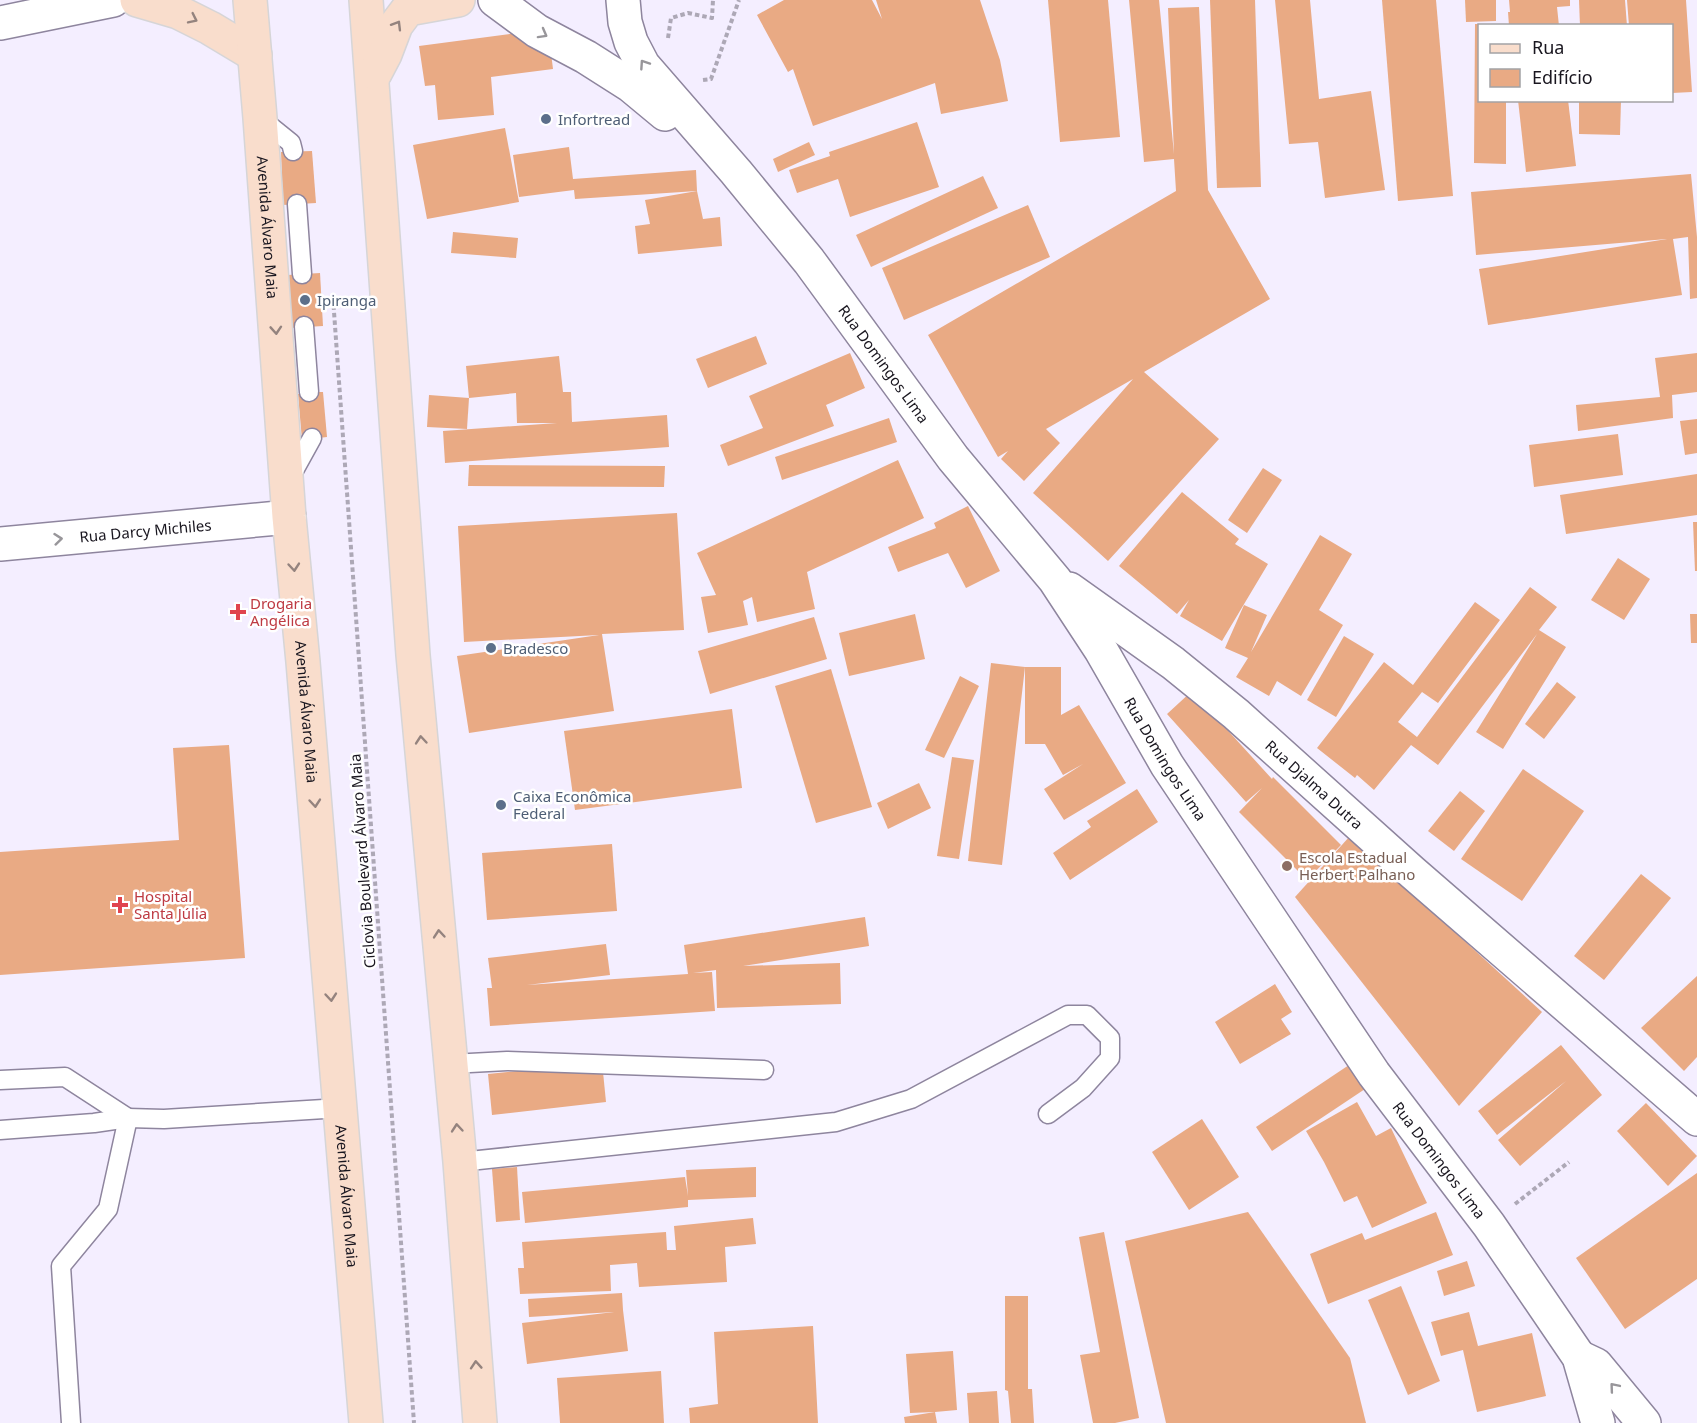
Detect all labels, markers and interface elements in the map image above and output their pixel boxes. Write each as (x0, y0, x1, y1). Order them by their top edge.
one-way arrow (186, 12, 197, 24)
one-way arrow (390, 21, 402, 31)
legend (1478, 24, 1673, 102)
one-way arrow (537, 27, 547, 38)
text: Rua (1532, 35, 1564, 59)
one-way arrow (639, 60, 651, 70)
text: Edifício (1532, 65, 1593, 89)
place label: Infortread (558, 109, 630, 129)
marker: Infortread (539, 112, 553, 126)
street label: Avenida Álvaro Maia (253, 155, 283, 299)
place label: Ipiranga (317, 290, 376, 310)
marker: Ipiranga (298, 293, 312, 307)
street label: Rua Domingos Lima (834, 301, 934, 427)
one-way arrow (269, 326, 282, 335)
street label: Rua Darcy Michiles (79, 514, 212, 547)
one-way arrow (54, 533, 63, 546)
one-way arrow (287, 562, 300, 571)
place label: Drogaria Angélica (250, 593, 312, 630)
marker: Drogaria Angélica (231, 605, 245, 619)
place label: Bradesco (503, 638, 568, 658)
street label: Avenida Álvaro Maia (291, 639, 323, 784)
marker: Bradesco (484, 641, 498, 655)
street label: Rua Domingos Lima (1120, 693, 1211, 824)
street label: Rua Djalma Dutra (1261, 735, 1367, 833)
one-way arrow (415, 736, 428, 745)
street label: Ciclovia Boulevard Álvaro Maia (345, 753, 379, 969)
place label: Caixa Econômica Federal (513, 786, 632, 823)
one-way arrow (308, 798, 321, 807)
marker: Caixa Econômica Federal (494, 798, 508, 812)
place label: Escola Estadual Herbert Palhano (1299, 847, 1415, 884)
marker: Escola Estadual Herbert Palhano (1280, 859, 1294, 873)
place label: Hospital Santa Júlia (134, 886, 207, 923)
marker: Hospital Santa Júlia (111, 896, 129, 914)
one-way arrow (433, 930, 446, 939)
one-way arrow (324, 993, 337, 1002)
street label: Rua Domingos Lima (1388, 1097, 1490, 1222)
street label: Avenida Álvaro Maia (331, 1124, 363, 1268)
one-way arrow (451, 1124, 464, 1133)
one-way arrow (469, 1360, 482, 1369)
one-way arrow (1610, 1383, 1621, 1394)

